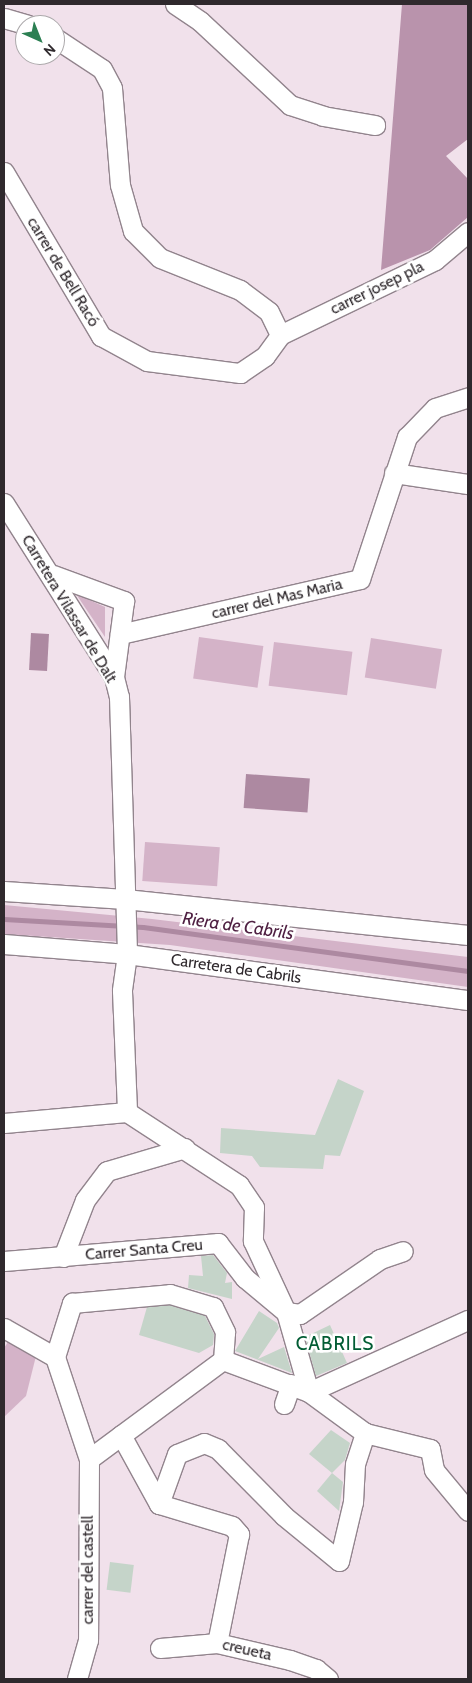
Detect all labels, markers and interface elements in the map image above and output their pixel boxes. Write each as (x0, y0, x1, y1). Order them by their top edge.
north arrow (15, 15, 65, 65)
text: N (40, 40, 60, 60)
street label: carrer de Bell Racó (23, 214, 103, 330)
street label: carrer josep pla (327, 257, 427, 319)
street label: Carretera Vilassar de Dalt (17, 532, 121, 686)
street label: carrer del Mas Maria (210, 575, 344, 623)
water label: Riera de Cabrils (181, 908, 295, 944)
street label: Carretera de Cabrils (170, 950, 302, 988)
street label: Carrer Santa Creu (84, 1235, 204, 1265)
district label: CABRILS (295, 1333, 375, 1355)
street label: carrer del castell (78, 1516, 98, 1624)
street label: creueta (221, 1635, 273, 1665)

